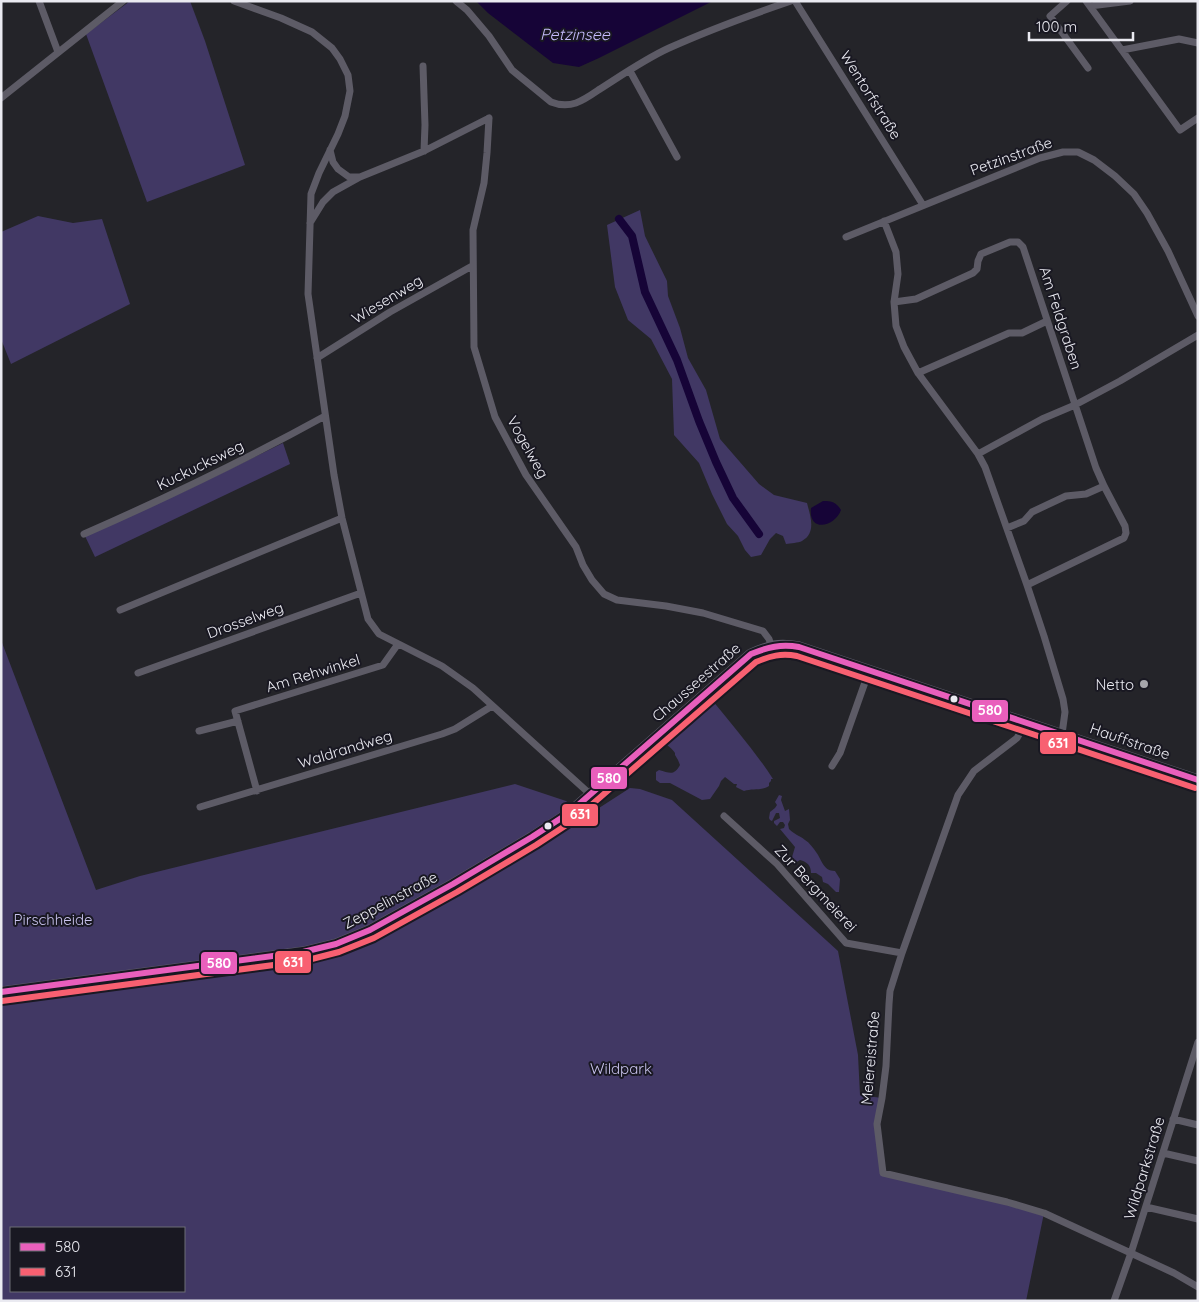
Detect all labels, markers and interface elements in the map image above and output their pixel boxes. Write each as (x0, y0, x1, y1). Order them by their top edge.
scale bar (1029, 10, 1133, 42)
text: 100 m (1036, 17, 1077, 36)
water label: Petzinsee (540, 24, 611, 44)
street label: Wentorfstraße (836, 47, 906, 143)
street label: Petzinstraße (967, 132, 1055, 180)
street label: Am Feldgraben (1035, 264, 1087, 372)
street label: Wiesenweg (348, 270, 426, 328)
street label: Vogelweg (503, 412, 553, 482)
street label: Kuckucksweg (153, 436, 247, 494)
street label: Drosselweg (204, 597, 286, 643)
street label: Chausseestraße (648, 638, 744, 726)
street label: Am Rehwinkel (264, 650, 362, 696)
place label: Netto (1095, 675, 1134, 694)
marker: Netto (1138, 678, 1150, 690)
unlabelled marker (949, 694, 959, 704)
line badge: 580 (971, 699, 1009, 723)
text: 580 (978, 701, 1003, 719)
street label: Hauffstraße (1087, 718, 1173, 764)
street label: Waldrandweg (296, 726, 394, 772)
line badge: 631 (1039, 731, 1077, 755)
text: 631 (1048, 734, 1068, 752)
line badge: 580 (590, 766, 628, 790)
text: 580 (597, 769, 622, 787)
line badge: 631 (561, 803, 599, 827)
text: 631 (570, 805, 590, 823)
unlabelled marker (543, 821, 553, 831)
street label: Zur Bergmeierei (771, 841, 861, 935)
street label: Zeppelinstraße (339, 867, 441, 933)
park label: Pirschheide (13, 910, 93, 929)
line badge: 631 (274, 950, 312, 974)
line badge: 580 (200, 951, 238, 975)
text: 631 (283, 953, 303, 971)
text: 580 (207, 954, 232, 972)
street label: Meiereistraße (856, 1010, 884, 1106)
park label: Wildpark (590, 1059, 652, 1078)
street label: Wildparkstraße (1119, 1114, 1169, 1222)
legend (10, 1227, 185, 1292)
text: 580 (55, 1237, 80, 1256)
text: 631 (55, 1262, 76, 1281)

